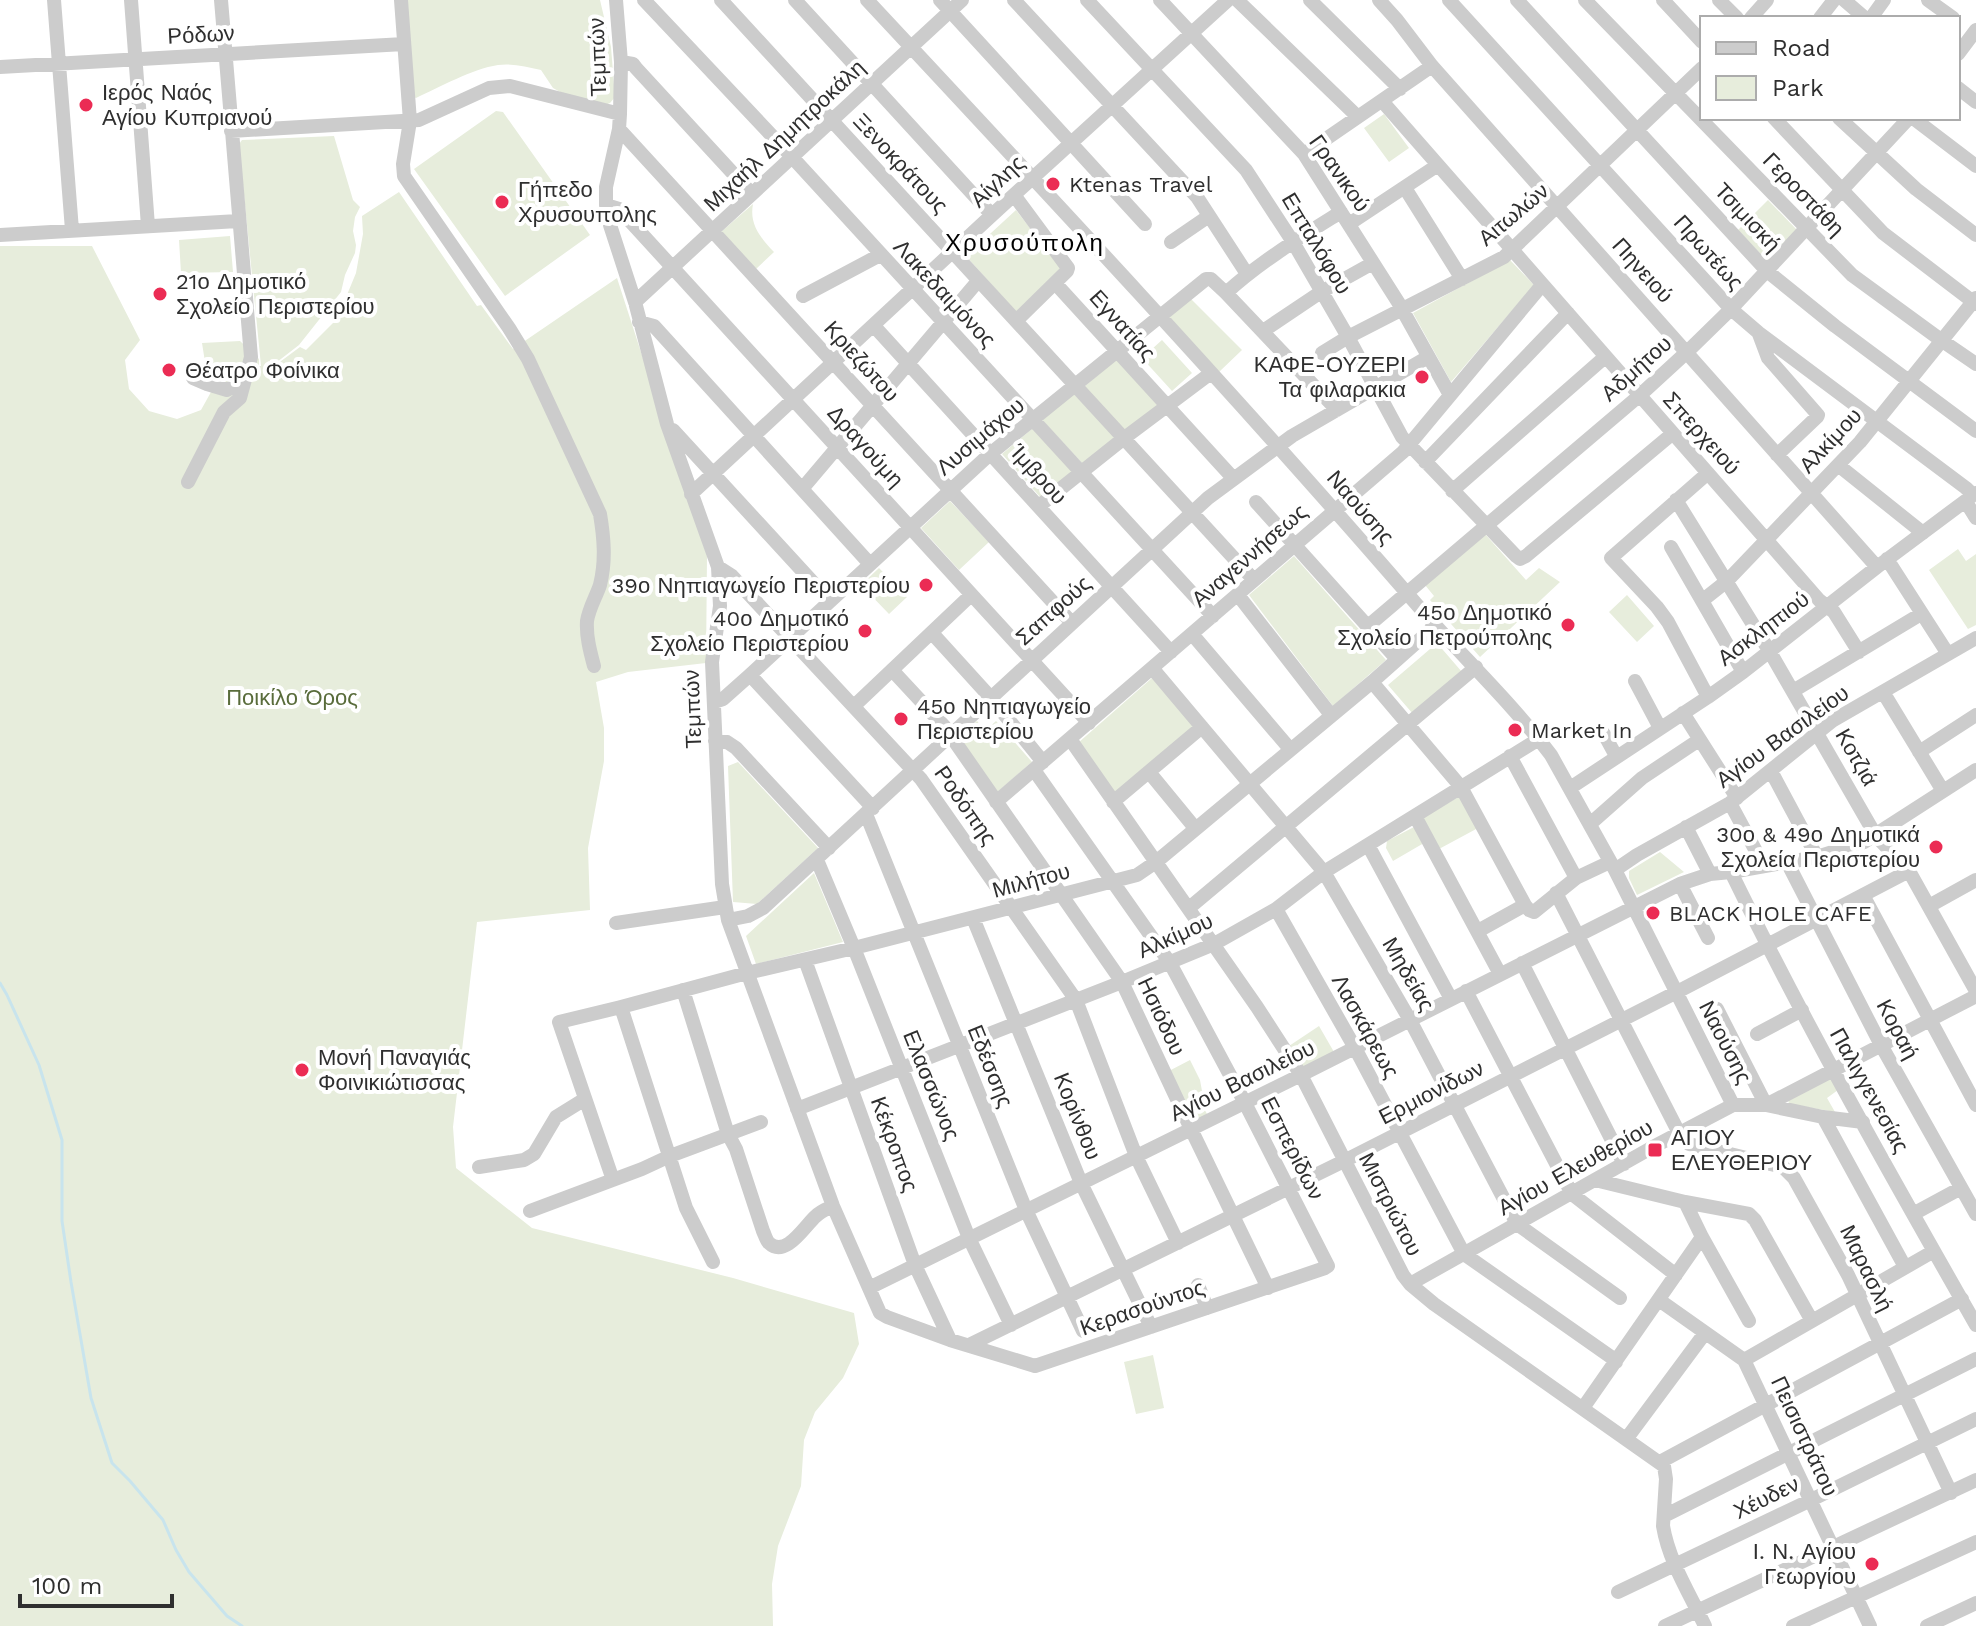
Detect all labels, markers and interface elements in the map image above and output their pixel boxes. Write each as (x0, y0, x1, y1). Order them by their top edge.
legend (1700, 16, 1960, 120)
street label: Τεμπών (584, 17, 611, 97)
street label: Ρόδων (167, 20, 235, 49)
text: Road (1772, 34, 1831, 62)
street label: Μιχαήλ Δημητροκάλη (699, 54, 870, 216)
text: Park (1772, 74, 1824, 102)
place label: Ιερός Ναός Αγίου Κυπριανού (102, 80, 272, 130)
marker: Ιερός Ναός Αγίου Κυπριανού (77, 96, 95, 114)
street label: Ξενοκράτους (848, 108, 953, 218)
street label: Γρανικού (1304, 130, 1375, 217)
street label: Γεροστάθη (1758, 148, 1849, 241)
street label: Αίγλης (965, 150, 1029, 212)
place label: Ktenas Travel (1069, 172, 1213, 197)
marker: Ktenas Travel (1044, 175, 1062, 193)
place label: Γήπεδο Χρυσουπολης (518, 177, 657, 227)
street label: Αιτωλών (1473, 178, 1553, 251)
street label: Τσιμισκή (1710, 178, 1786, 257)
street label: Επταλόφου (1277, 188, 1356, 298)
marker: Γήπεδο Χρυσουπολης (493, 193, 511, 211)
street label: Πρωτέως (1669, 210, 1749, 295)
district label: Χρυσούπολη (945, 229, 1105, 257)
street label: Πηνειού (1607, 233, 1678, 308)
street label: Λακεδαιμόνος (888, 234, 1001, 352)
place label: 21ο Δημοτικό Σχολείο Περιστερίου (176, 269, 375, 319)
marker: 21ο Δημοτικό Σχολείο Περιστερίου (151, 285, 169, 303)
street label: Εγνατίας (1084, 285, 1161, 366)
street label: Κριεζώτου (819, 316, 904, 407)
street label: Αδμήτου (1596, 330, 1676, 406)
place label: ΚΑΦΕ-ΟΥΖΕΡΙ Τα φιλαρακια (1254, 352, 1406, 402)
place label: Θέατρο Φοίνικα (185, 358, 340, 383)
marker: Θέατρο Φοίνικα (160, 361, 178, 379)
marker: ΚΑΦΕ-ΟΥΖΕΡΙ Τα φιλαρακια (1413, 368, 1431, 386)
street label: Σπερχειού (1658, 387, 1745, 480)
street label: Λυσιμάχου (931, 392, 1029, 480)
street label: Δραγούμη (823, 400, 909, 492)
street label: Αλκίμου (1794, 403, 1867, 478)
street label: Ίμβρου (1005, 439, 1072, 509)
street label: Ναούσης (1322, 465, 1399, 549)
street label: Αναγεννήσεως (1187, 499, 1312, 612)
street label: Σαπφούς (1011, 570, 1096, 650)
place label: 39ο Νηπιαγωγείο Περιστερίου (611, 573, 910, 598)
marker: 39ο Νηπιαγωγείο Περιστερίου (917, 576, 935, 594)
street label: Ασκληπιού (1713, 586, 1814, 671)
place label: 45ο Δημοτικό Σχολείο Πετρούπολης (1337, 600, 1552, 650)
place label: 40ο Δημοτικό Σχολείο Περιστερίου (650, 606, 849, 656)
marker: 45ο Δημοτικό Σχολείο Πετρούπολης (1559, 616, 1577, 634)
marker: 40ο Δημοτικό Σχολείο Περιστερίου (856, 622, 874, 640)
street label: Τεμπών (679, 669, 706, 749)
street label: Αγίου Βασιλείου (1711, 680, 1853, 793)
park label: Ποικίλο Όρος (226, 685, 358, 710)
place label: 45ο Νηπιαγωγείο Περιστερίου (917, 694, 1091, 744)
marker: 45ο Νηπιαγωγείο Περιστερίου (892, 710, 910, 728)
place label: Market In (1531, 718, 1632, 743)
marker: Market In (1506, 721, 1524, 739)
street label: Κοτζιά (1830, 724, 1883, 790)
street label: Ροδόπης (929, 761, 1002, 849)
place label: 30ο & 49ο Δημοτικά Σχολεία Περιστερίου (1716, 822, 1920, 872)
marker: 30ο & 49ο Δημοτικά Σχολεία Περιστερίου (1927, 838, 1945, 856)
street label: Μιλήτου (990, 858, 1073, 903)
place label: BLACK HOLE CAFE (1669, 901, 1872, 926)
marker: BLACK HOLE CAFE (1644, 904, 1662, 922)
street label: Αλκίμου (1134, 908, 1217, 963)
street label: Μηδείας (1378, 933, 1440, 1015)
street label: Λασκάρεως (1327, 970, 1404, 1082)
street label: Ησιόδου (1133, 973, 1190, 1059)
street label: Κοραή (1871, 995, 1924, 1063)
street label: Ναούσης (1694, 997, 1757, 1088)
street label: Εδέσσης (963, 1021, 1018, 1111)
street label: Παλιγγενεσίας (1825, 1023, 1914, 1157)
street label: Ελασσώνος (898, 1027, 965, 1144)
street label: Αγίου Βασιλείου (1166, 1035, 1319, 1126)
place label: Μονή Παναγιάς Φοινικιώτισσας (318, 1045, 471, 1095)
street label: Ερμιονίδων (1375, 1055, 1488, 1130)
marker: Μονή Παναγιάς Φοινικιώτισσας (293, 1061, 311, 1079)
street label: Κορίνθου (1049, 1069, 1106, 1163)
street label: Κέκροπος (866, 1093, 923, 1195)
street label: Εσπερίδων (1256, 1093, 1329, 1204)
street label: Αγίου Ελευθερίου (1493, 1115, 1657, 1220)
place label: ΑΓΙΟΥ ΕΛΕΥΘΕΡΙΟΥ (1671, 1125, 1812, 1175)
marker: ΑΓΙΟΥ ΕΛΕΥΘΕΡΙΟΥ (1646, 1141, 1664, 1159)
street label: Μιστριώτου (1354, 1148, 1427, 1260)
street label: Μαρασλή (1835, 1221, 1898, 1316)
street label: Κερασούντος (1077, 1275, 1208, 1340)
street label: Πεισιστράτου (1766, 1372, 1843, 1500)
street label: Χέυδεν (1729, 1471, 1803, 1524)
place label: Ι. Ν. Αγίου Γεωργίου (1753, 1539, 1856, 1589)
marker: Ι. Ν. Αγίου Γεωργίου (1863, 1555, 1881, 1573)
scale bar (20, 1558, 172, 1608)
text: 100 m (32, 1572, 102, 1600)

